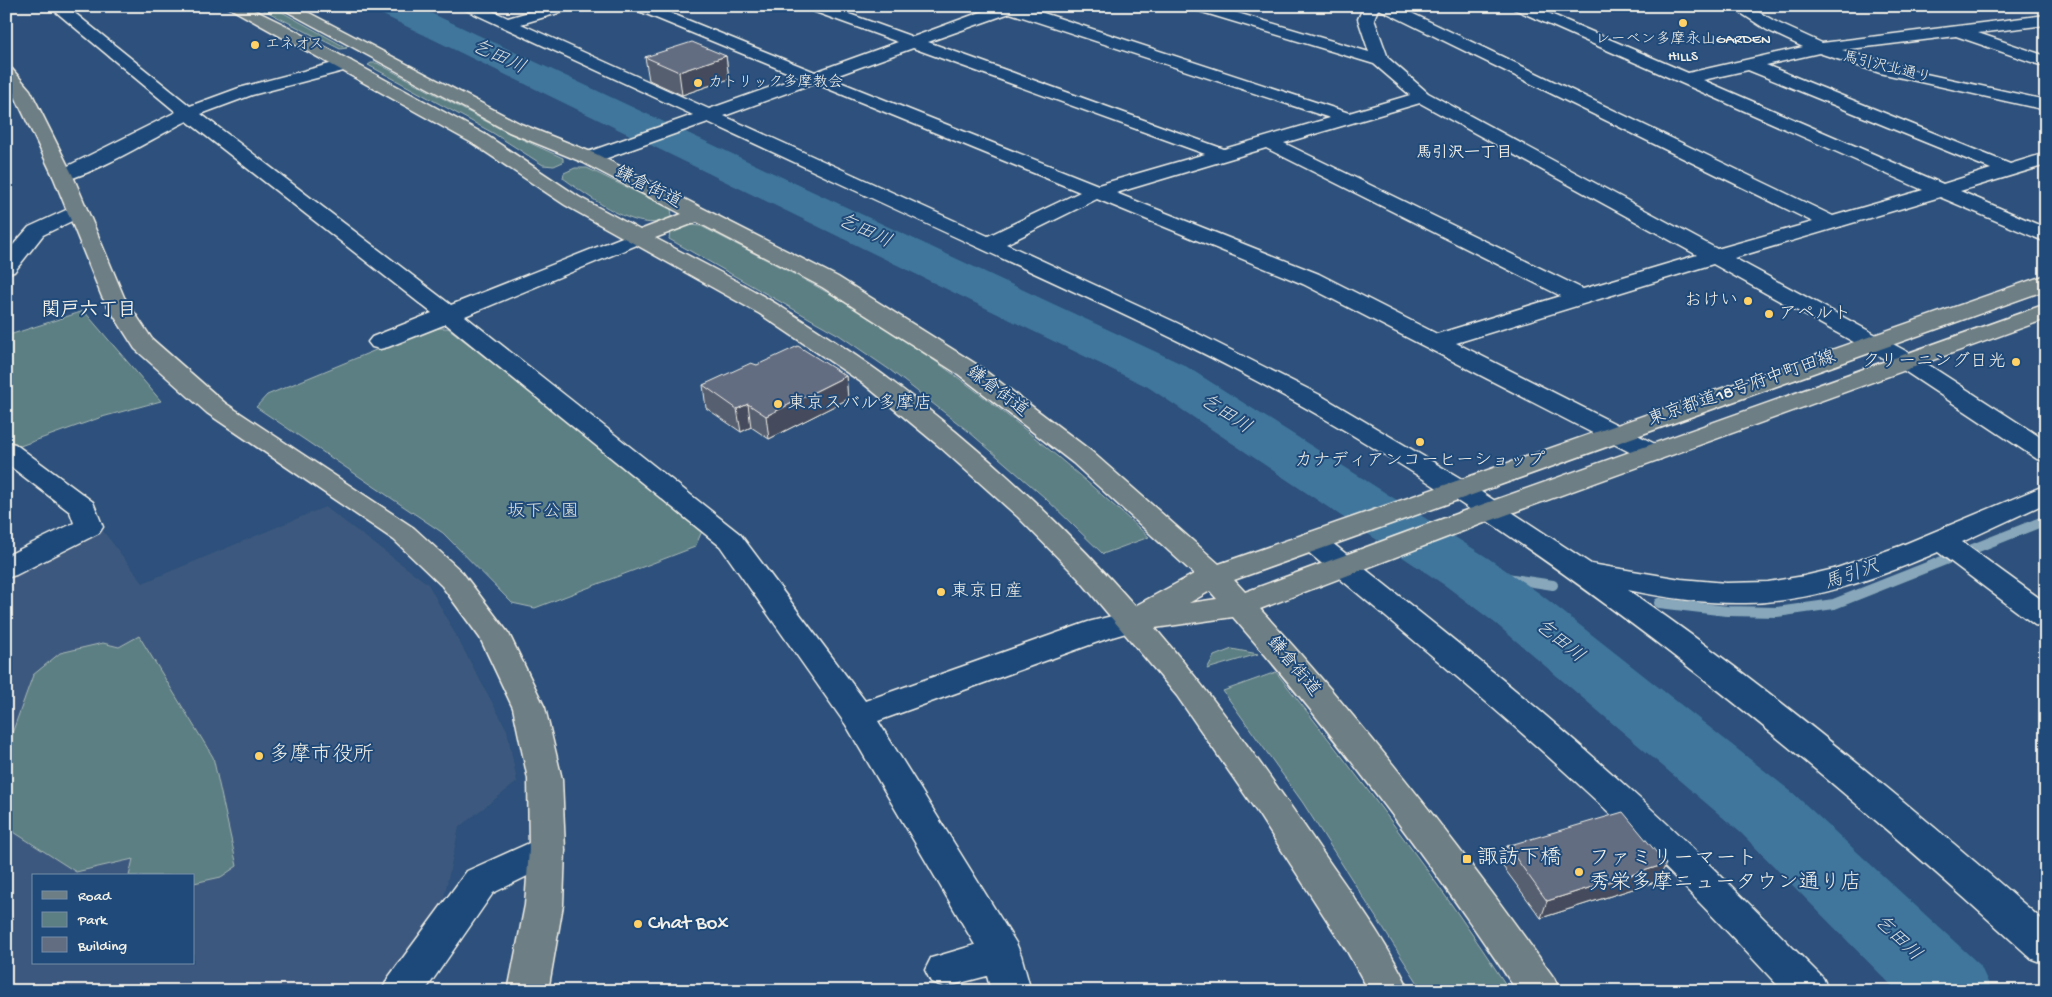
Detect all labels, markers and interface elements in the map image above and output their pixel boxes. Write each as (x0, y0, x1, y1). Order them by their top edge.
marker: レーベン多摩永山GARDEN HILLS (1677, 17, 1689, 29)
place label: レーベン多摩永山GARDEN HILLS (1595, 30, 1771, 66)
water label: 乞田川 (467, 35, 529, 80)
place label: エネオス (265, 36, 324, 54)
marker: エネオス (249, 39, 261, 51)
street label: 馬引沢北通り (1841, 48, 1933, 88)
place label: カトリック多摩教会 (708, 73, 843, 92)
marker: カトリック多摩教会 (692, 77, 704, 89)
district label: 馬引沢一丁目 (1416, 144, 1512, 164)
street label: 鎌倉街道 (611, 161, 685, 214)
water label: 乞田川 (833, 209, 895, 254)
place label: おけい (1684, 291, 1738, 312)
marker: おけい (1742, 295, 1754, 307)
district label: 関戸六丁目 (41, 299, 137, 323)
place label: アペルト (1779, 304, 1851, 325)
marker: アペルト (1763, 308, 1775, 320)
street label: 東京都道18号府中町田線 (1645, 346, 1839, 431)
place label: クリーニング日光 (1862, 351, 2006, 373)
marker: クリーニング日光 (2010, 356, 2022, 368)
street label: 鎌倉街道 (962, 361, 1033, 422)
water label: 乞田川 (1195, 389, 1256, 440)
place label: 東京スバル多摩店 (788, 393, 932, 415)
marker: 東京スバル多摩店 (772, 398, 784, 410)
marker: カナディアンコーヒーショップ (1414, 436, 1426, 448)
place label: カナディアンコーヒーショップ (1295, 450, 1545, 472)
park label: 坂下公園 (507, 502, 579, 523)
water label: 馬引沢 (1821, 556, 1884, 596)
place label: 東京日産 (951, 581, 1023, 603)
marker: 東京日産 (935, 586, 947, 598)
water label: 乞田川 (1530, 614, 1589, 669)
street label: 鎌倉街道 (1262, 632, 1325, 701)
place label: 多摩市役所 (269, 742, 374, 769)
marker: 多摩市役所 (253, 750, 265, 762)
place label: 諏訪下橋 (1477, 846, 1561, 872)
place label: ファミリーマート 秀栄多摩ニュータウン通り店 (1589, 848, 1862, 897)
marker: 諏訪下橋 (1461, 853, 1473, 865)
marker: ファミリーマート 秀栄多摩ニュータウン通り店 (1573, 866, 1585, 878)
legend (32, 874, 195, 964)
text: Road (78, 888, 112, 906)
water label: 乞田川 (1869, 910, 1926, 967)
text: Park (77, 912, 108, 930)
place label: Chat Box (648, 912, 729, 937)
marker: Chat Box (632, 918, 644, 930)
text: Building (77, 938, 127, 956)

